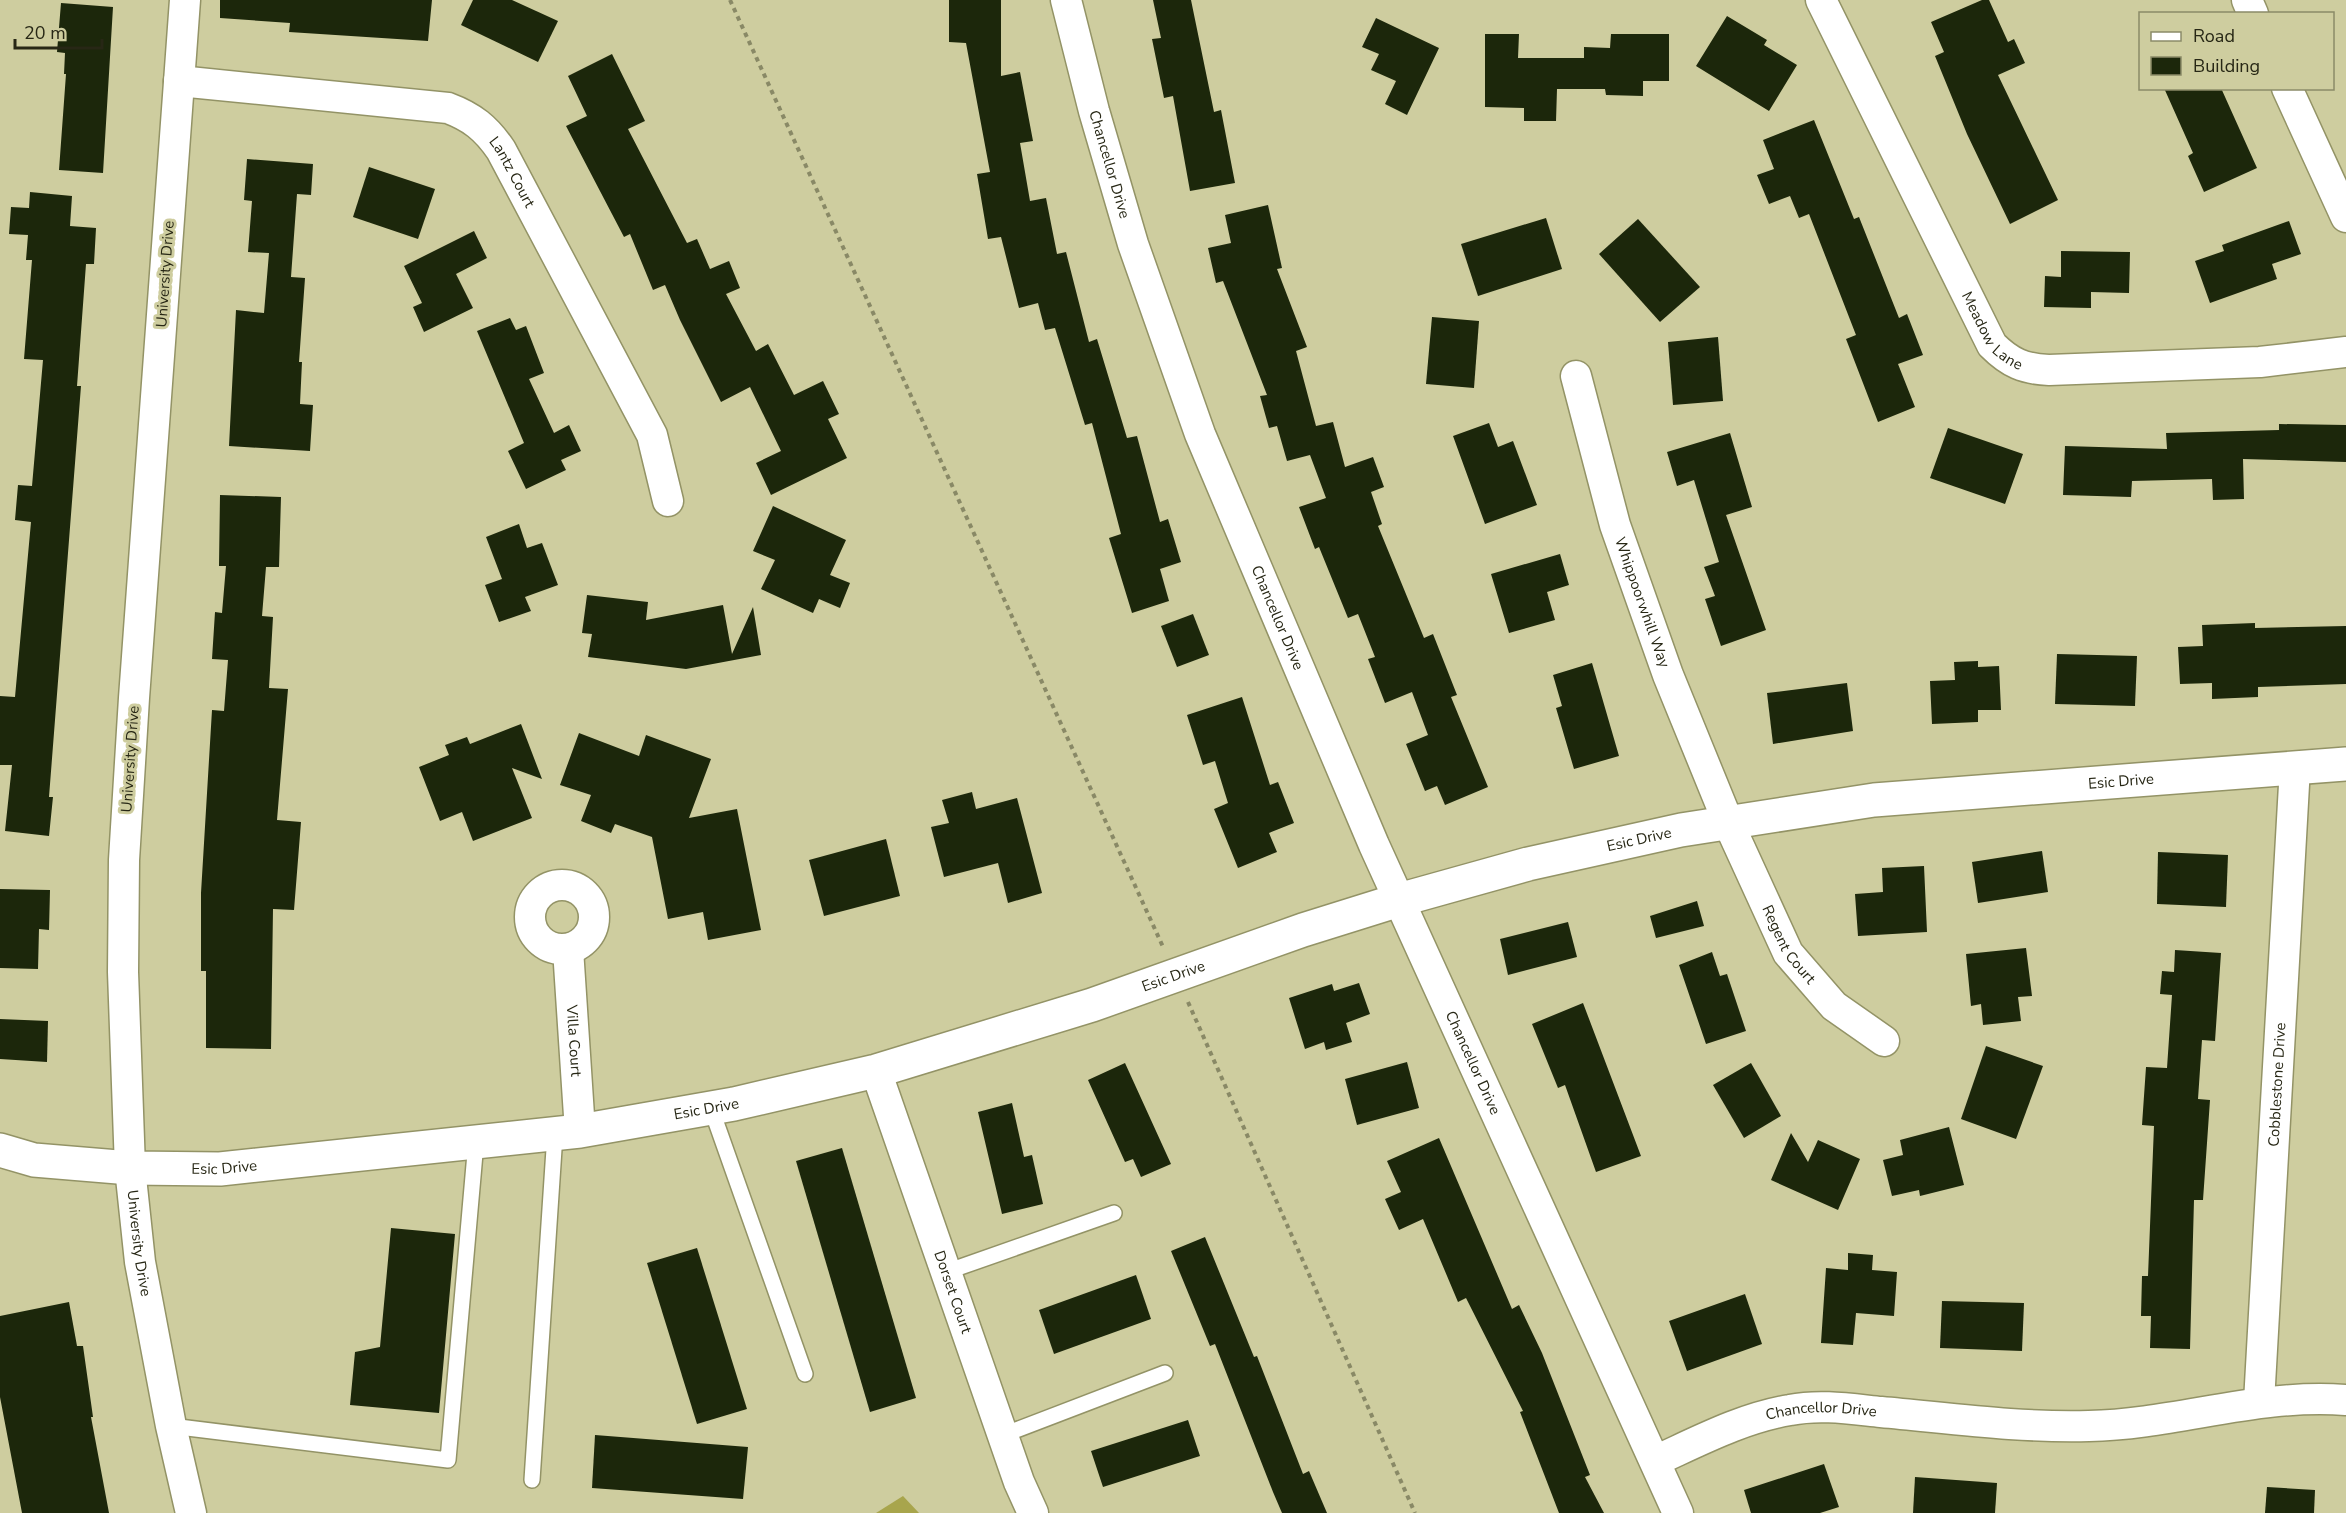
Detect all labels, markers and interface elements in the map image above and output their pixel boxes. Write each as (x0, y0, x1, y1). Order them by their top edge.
scale bar (15, 12, 102, 50)
legend (2139, 12, 2334, 90)
text: 20 m (24, 21, 66, 45)
text: Road (2193, 24, 2235, 48)
text: Building (2193, 54, 2260, 78)
street label: Chancellor Drive (1084, 108, 1135, 221)
street label: Lantz Court (485, 132, 540, 212)
street label: University Drive (151, 220, 179, 328)
street label: Meadow Lane (1957, 288, 2026, 375)
street label: Whippoorwhill Way (1610, 534, 1675, 671)
street label: Chancellor Drive (1247, 562, 1309, 673)
street label: University Drive (116, 705, 144, 813)
street label: Esic Drive (2087, 769, 2155, 794)
street label: Esic Drive (1605, 822, 1673, 856)
street label: Regent Court (1757, 902, 1821, 989)
street label: Esic Drive (1139, 956, 1208, 997)
street label: Villa Court (562, 1003, 586, 1078)
street label: Chancellor Drive (1441, 1008, 1505, 1118)
street label: Cobblestone Drive (2263, 1022, 2291, 1147)
street label: Esic Drive (672, 1093, 741, 1124)
street label: Esic Drive (191, 1155, 258, 1179)
street label: University Drive (122, 1189, 156, 1298)
street label: Dorset Court (929, 1248, 977, 1337)
street label: Chancellor Drive (1763, 1397, 1878, 1425)

